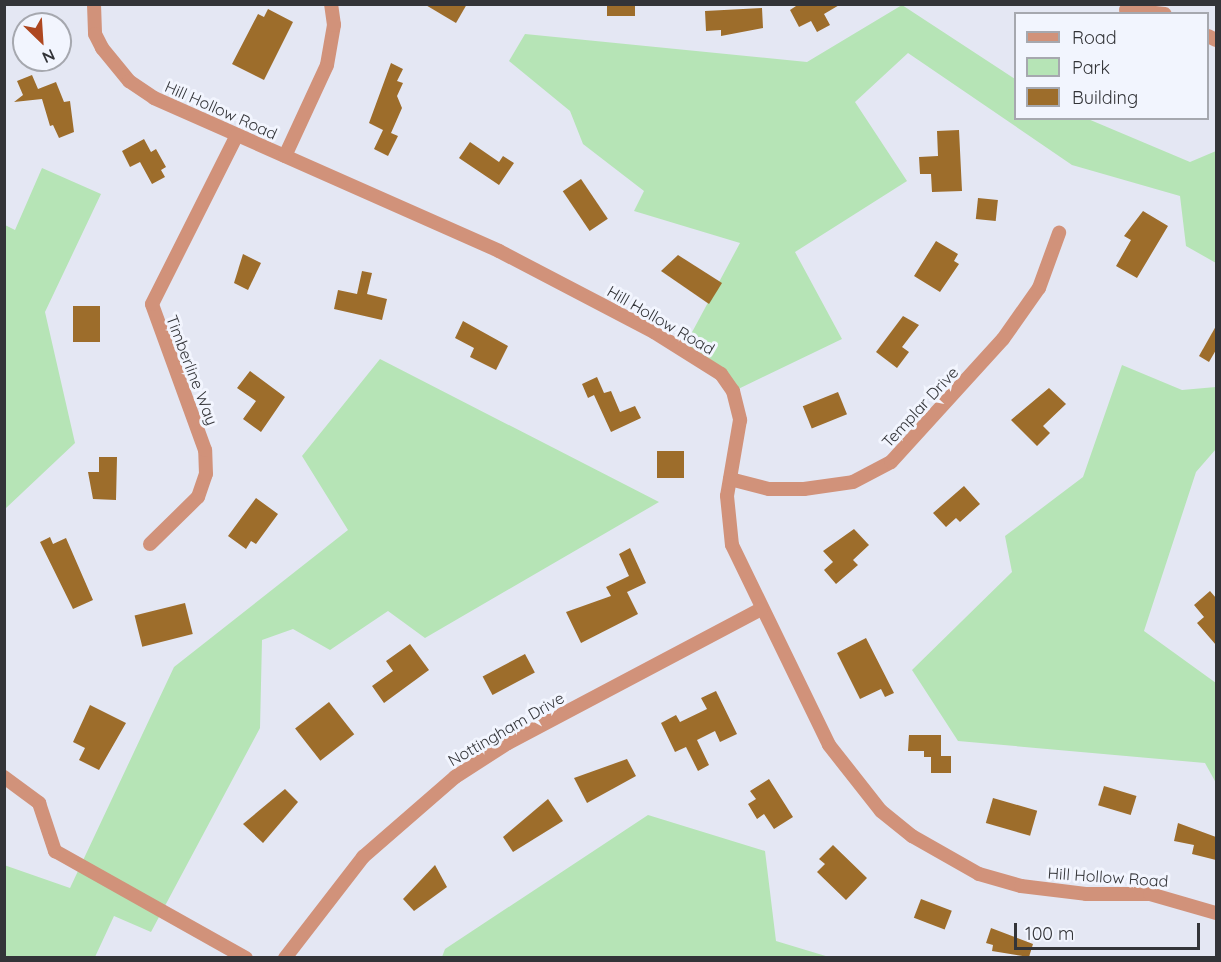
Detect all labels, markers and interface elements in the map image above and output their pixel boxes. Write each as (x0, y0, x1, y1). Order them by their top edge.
north arrow (12, 12, 72, 72)
legend (1014, 12, 1209, 120)
text: Road (1072, 26, 1117, 49)
text: N (39, 45, 58, 68)
text: Park (1072, 56, 1110, 79)
street label: Hill Hollow Road (162, 77, 280, 143)
text: Building (1072, 86, 1138, 109)
street label: Hill Hollow Road (604, 281, 718, 359)
street label: Timberline Way (162, 312, 222, 428)
street label: Templar Drive (878, 363, 962, 451)
street label: Nottingham Drive (444, 688, 568, 770)
street label: Hill Hollow Road (1047, 863, 1169, 891)
scale bar (1017, 911, 1203, 949)
text: 100 m (1025, 922, 1074, 945)

